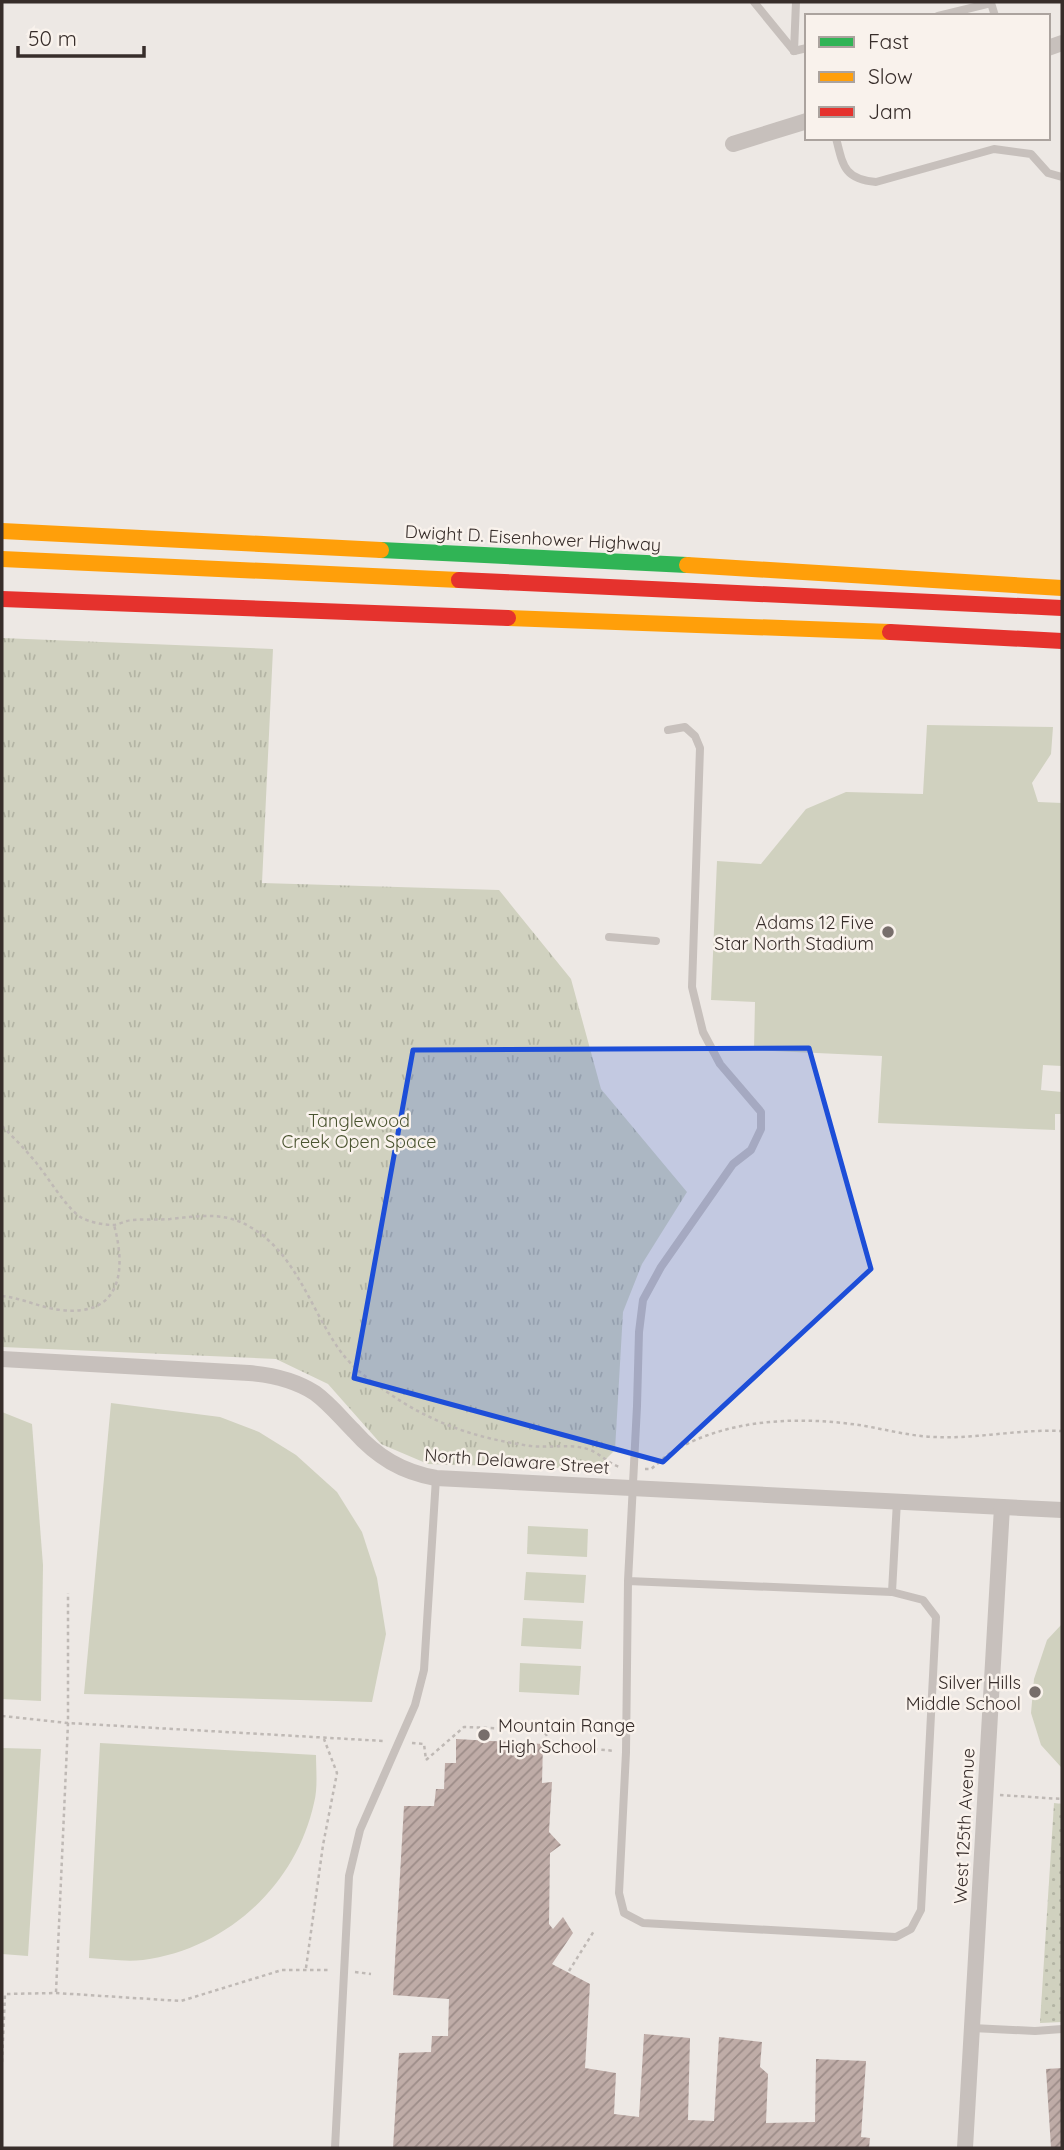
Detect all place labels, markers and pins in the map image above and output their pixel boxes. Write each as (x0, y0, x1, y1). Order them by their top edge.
place label: Adams 12 Five Star North Stadium (714, 911, 874, 955)
marker: Adams 12 Five Star North Stadium (880, 924, 896, 940)
place label: Silver Hills Middle School (906, 1671, 1021, 1715)
marker: Silver Hills Middle School (1027, 1684, 1043, 1700)
place label: Mountain Range High School (498, 1714, 635, 1758)
marker: Mountain Range High School (476, 1727, 492, 1743)

